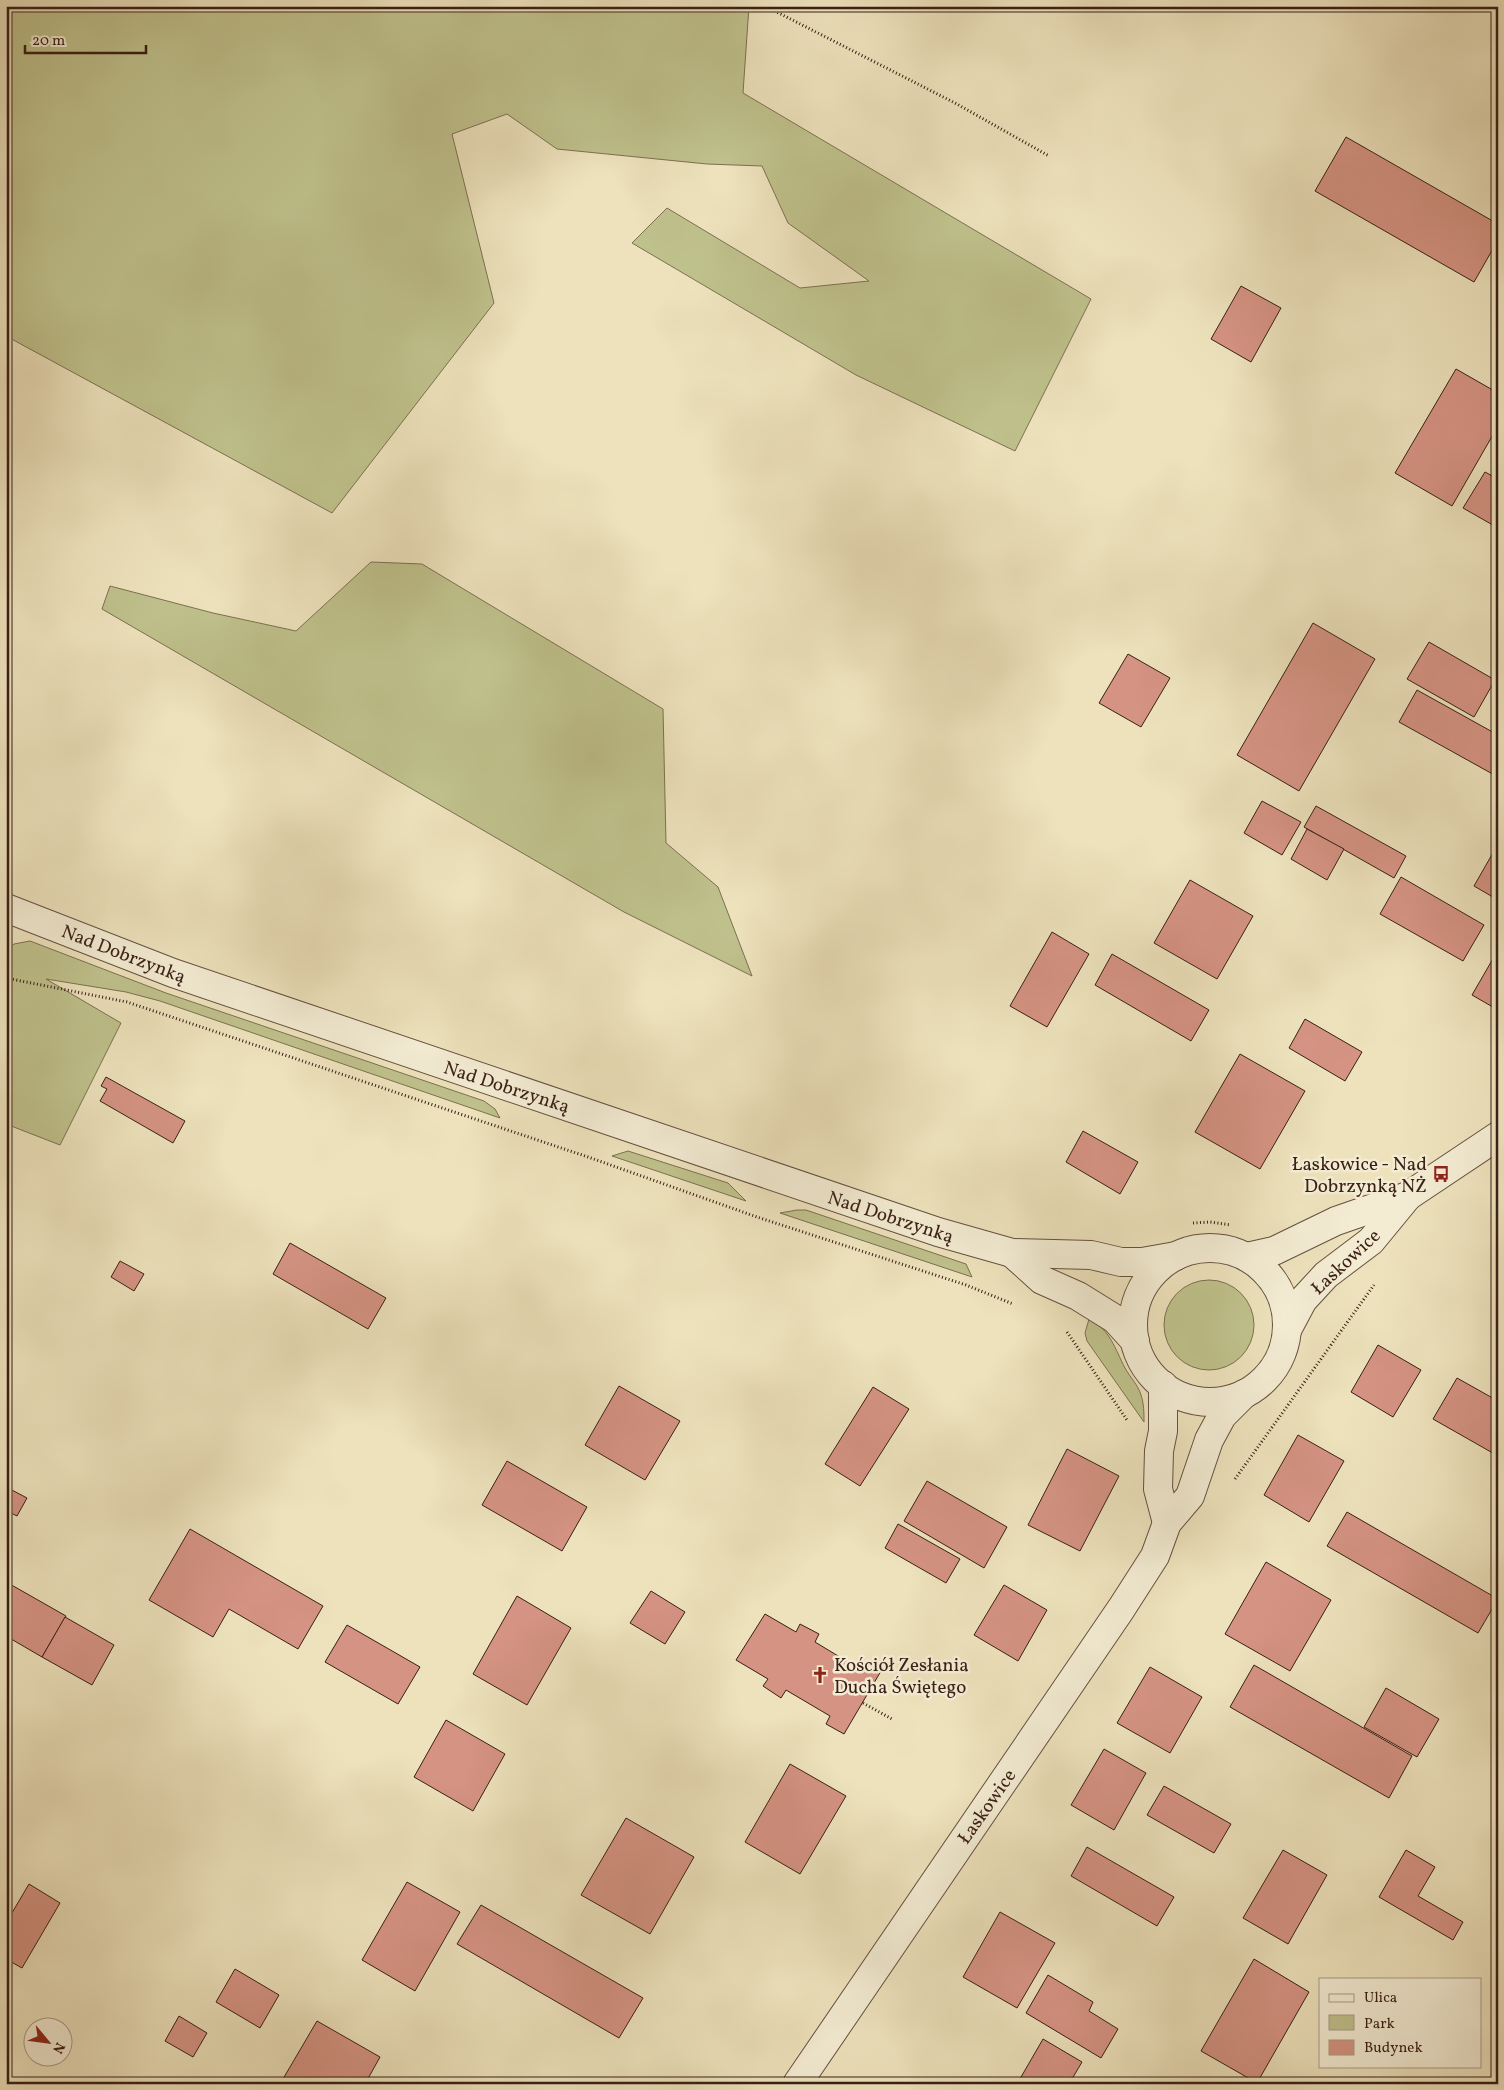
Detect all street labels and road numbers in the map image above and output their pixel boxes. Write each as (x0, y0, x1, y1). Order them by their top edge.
street label: Nad Dobrzynką (57, 919, 189, 991)
street label: Nad Dobrzynką (440, 1055, 573, 1121)
street label: Nad Dobrzynką (824, 1185, 957, 1251)
street label: Łaskowice (1306, 1224, 1387, 1301)
street label: Łaskowice (952, 1764, 1023, 1850)

